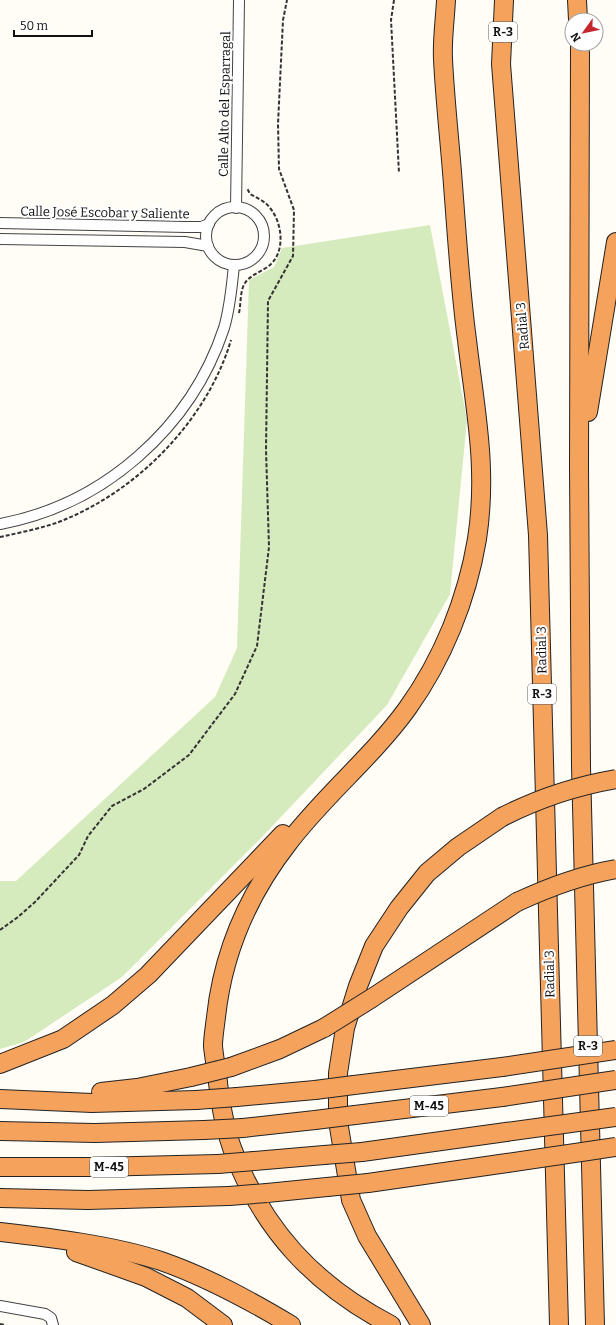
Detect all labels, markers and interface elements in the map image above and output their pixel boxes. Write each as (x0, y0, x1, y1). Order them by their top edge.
scale bar (14, 12, 92, 38)
north arrow (564, 12, 604, 52)
text: 50 m (20, 19, 49, 33)
road number: R-3 (489, 22, 517, 42)
text: N (568, 30, 584, 44)
street label: Calle Alto del Esparragal (216, 31, 233, 177)
street label: Calle José Escobar y Saliente (20, 204, 190, 221)
street label: Radial 3 (513, 302, 532, 350)
street label: Radial 3 (534, 626, 549, 674)
road number: R-3 (528, 684, 556, 704)
street label: Radial 3 (542, 950, 557, 998)
road number: R-3 (574, 1036, 602, 1056)
road number: M-45 (410, 1096, 448, 1116)
road number: M-45 (90, 1157, 128, 1177)

